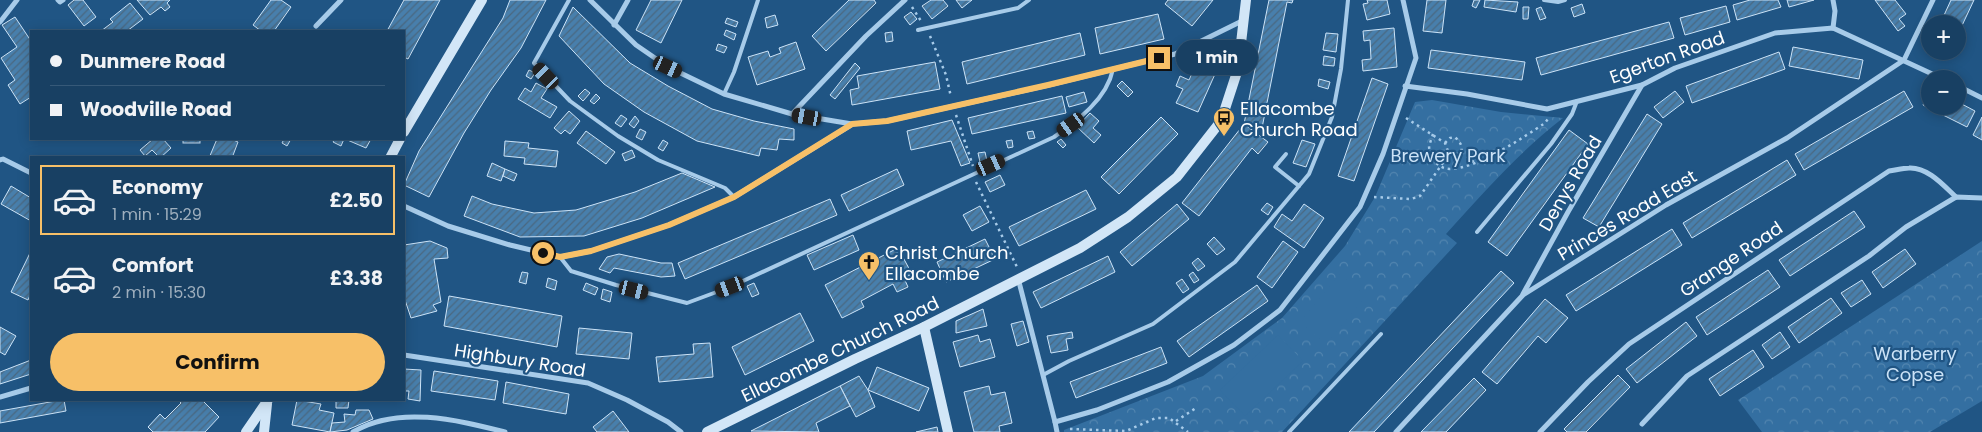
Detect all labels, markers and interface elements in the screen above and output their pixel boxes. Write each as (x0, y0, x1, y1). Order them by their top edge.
map controls (1921, 15, 1966, 115)
button: + (1921, 15, 1966, 60)
street label: Egerton Road (1606, 25, 1728, 89)
callout: 1 min (1176, 40, 1259, 76)
text: 1 min (1196, 46, 1238, 69)
route end (1148, 47, 1170, 69)
text: Dunmere Road (80, 48, 225, 75)
car (651, 54, 684, 80)
car (530, 60, 561, 92)
button: − (1921, 70, 1966, 115)
text: Woodville Road (80, 96, 232, 123)
place label: Ellacombe Church Road (1240, 96, 1358, 142)
bus stop icon: Ellacombe Church Road (1212, 106, 1236, 137)
car (790, 107, 823, 127)
car (1054, 110, 1087, 140)
street label: Denys Road (1533, 131, 1607, 235)
park label: Brewery Park (1390, 143, 1506, 168)
car (974, 152, 1007, 178)
street label: Princes Road East (1553, 164, 1701, 266)
text: Economy (112, 174, 203, 201)
icon: car (52, 178, 97, 223)
text: £2.50 (329, 187, 383, 214)
text: 1 min · 15:29 (112, 203, 202, 226)
street label: Grange Road (1675, 215, 1787, 303)
place label: Christ Church Ellacombe (885, 240, 1008, 286)
route start (532, 242, 554, 264)
church icon: Christ Church Ellacombe (857, 250, 881, 281)
text: Comfort (112, 252, 194, 279)
icon: car (52, 256, 97, 301)
text: £3.38 (330, 265, 383, 292)
car (713, 275, 746, 299)
car (617, 279, 650, 301)
text: 2 min · 15:30 (112, 281, 206, 304)
street label: Ellacombe Church Road (737, 290, 943, 408)
button: Confirm (50, 333, 385, 391)
street label: Highbury Road (453, 337, 587, 383)
park label: Warberry Copse (1873, 341, 1957, 387)

